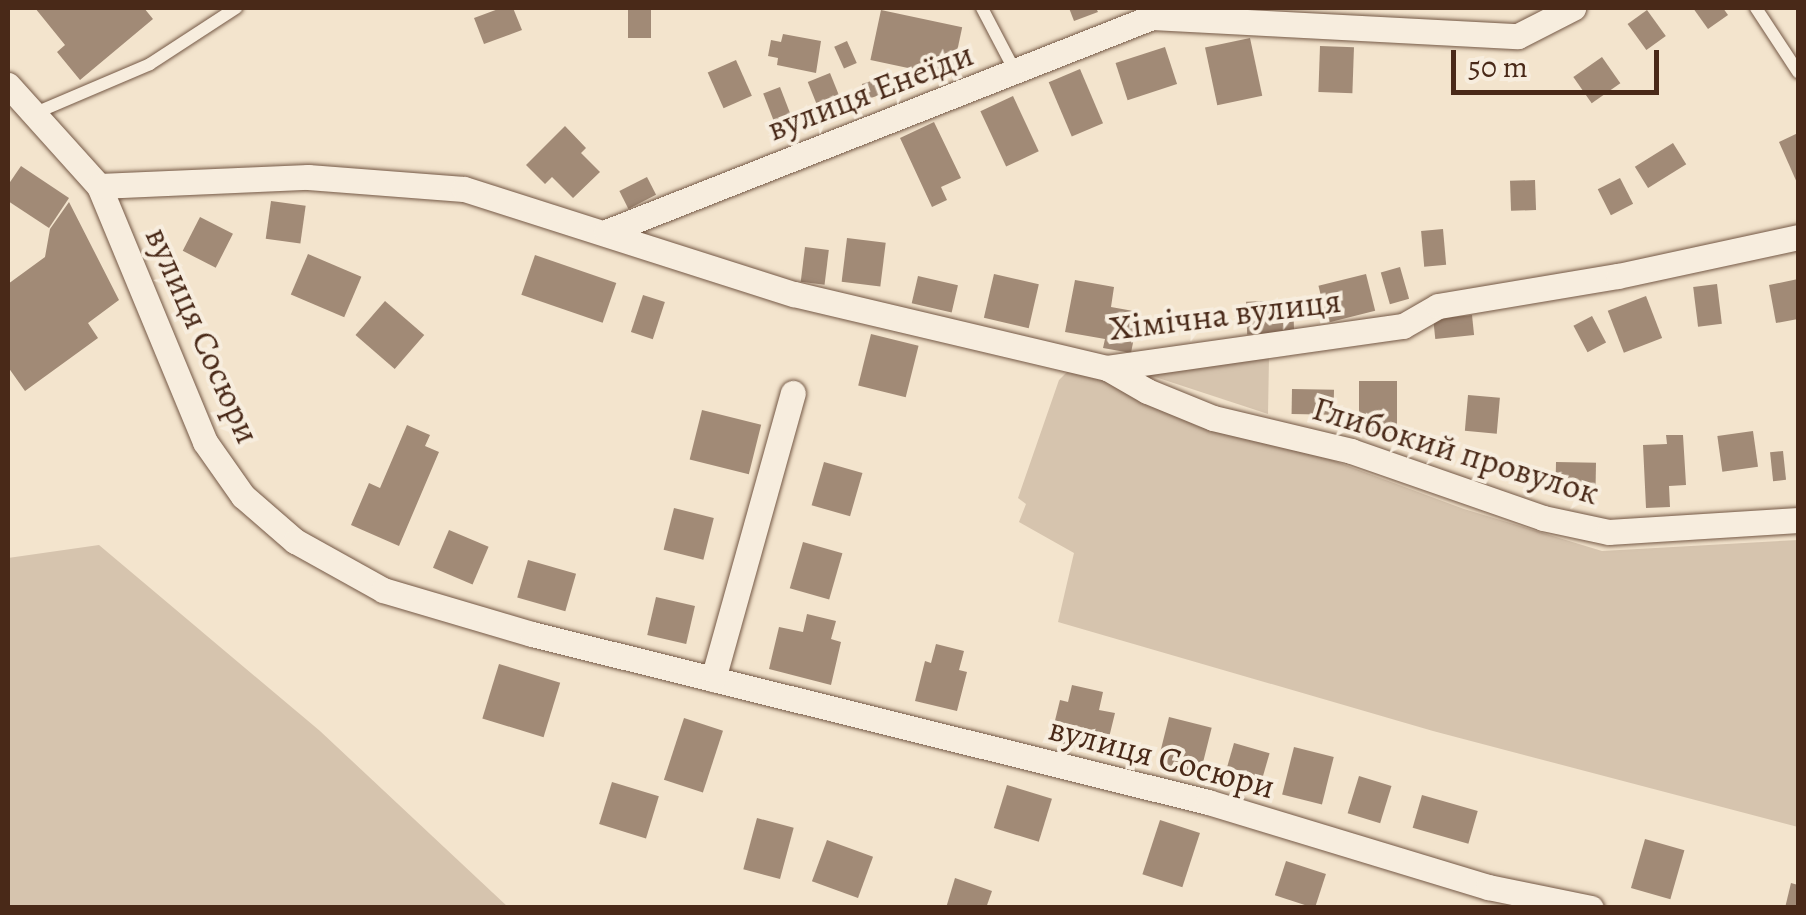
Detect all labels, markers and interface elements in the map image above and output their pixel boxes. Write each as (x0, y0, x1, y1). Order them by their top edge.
scale bar (1456, 30, 1664, 92)
street label: вулиця Енеїди (761, 32, 979, 150)
text: 50 m (1468, 47, 1528, 87)
street label: вулиця Сосюри (137, 220, 269, 450)
street label: Хімічна вулиця (1107, 279, 1343, 349)
street label: Глибокий провулок (1308, 386, 1604, 514)
street label: вулиця Сосюри (1044, 707, 1280, 807)

